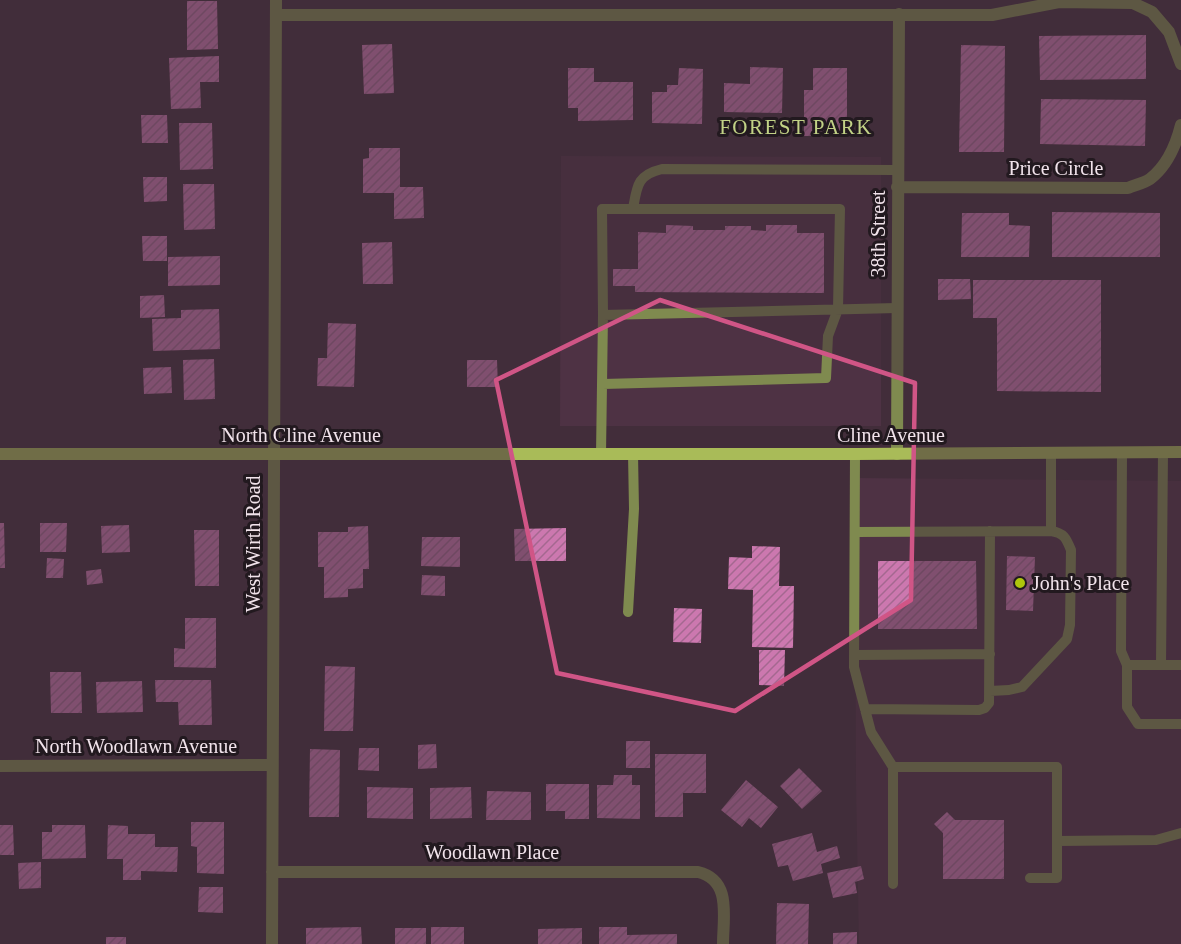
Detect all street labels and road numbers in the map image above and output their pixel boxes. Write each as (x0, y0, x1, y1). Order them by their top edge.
street label: Price Circle (1009, 157, 1104, 179)
street label: 38th Street (867, 190, 889, 278)
street label: North Cline Avenue (221, 424, 381, 446)
street label: Cline Avenue (837, 424, 945, 446)
street label: West Wirth Road (242, 475, 264, 613)
street label: North Woodlawn Avenue (35, 735, 237, 757)
street label: Woodlawn Place (425, 841, 559, 863)

